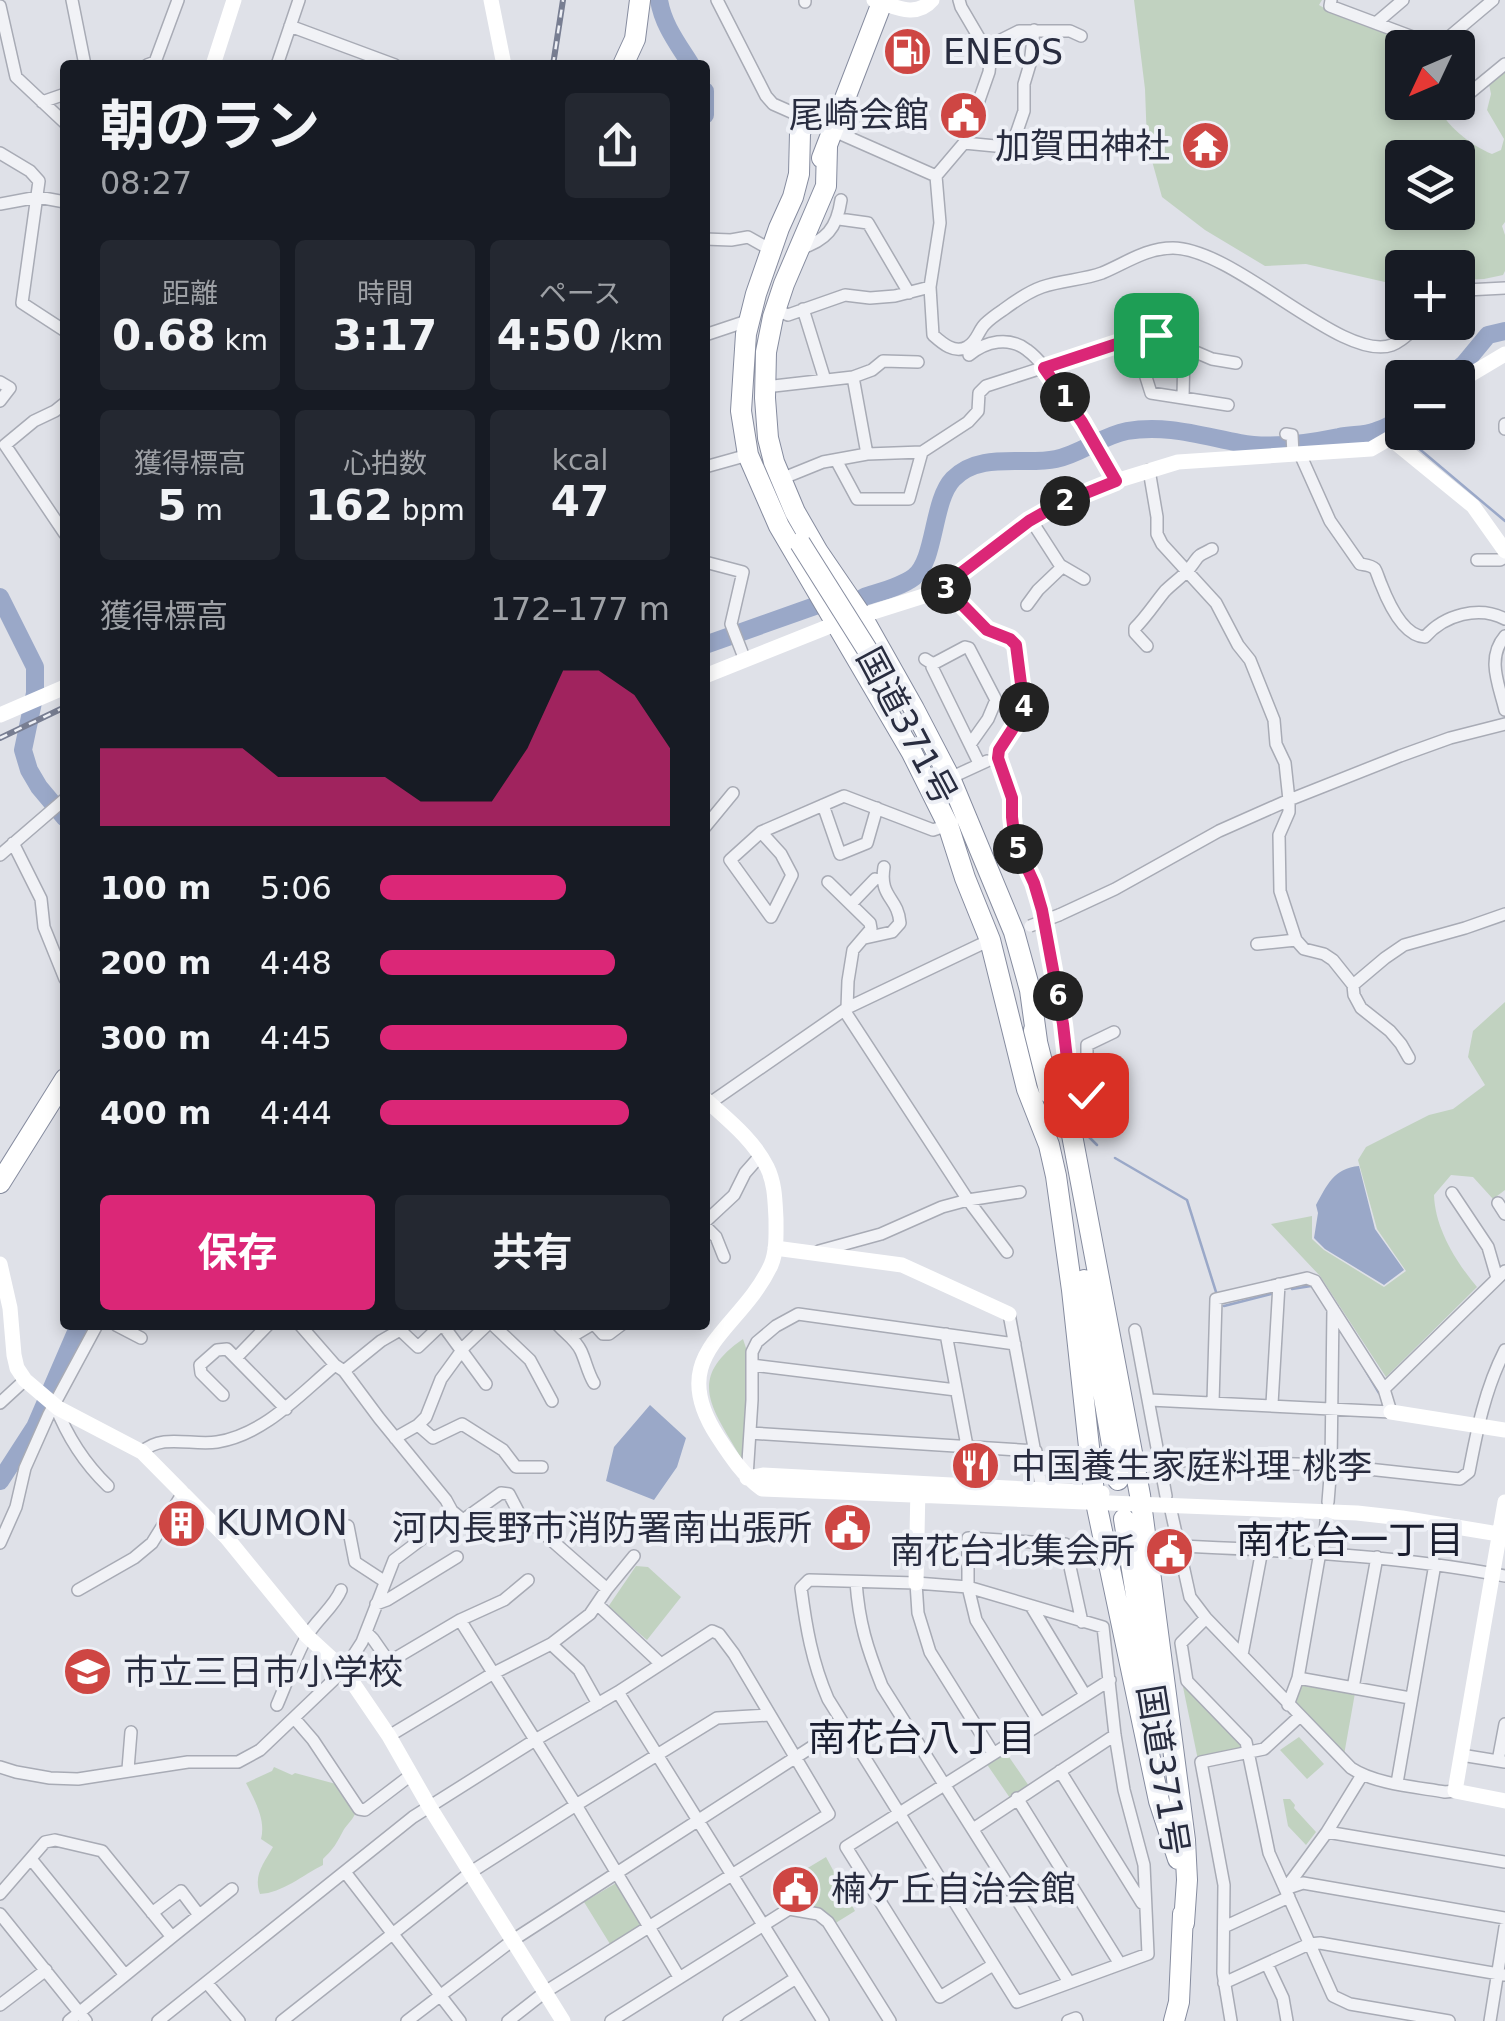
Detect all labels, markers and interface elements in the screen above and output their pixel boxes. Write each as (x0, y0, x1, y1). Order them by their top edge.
fuel station icon: ENEOS (882, 26, 934, 78)
north arrow (1385, 30, 1475, 120)
map controls (1385, 30, 1475, 450)
place label: ENEOS (943, 32, 1063, 72)
public building icon: 尾崎会館 (938, 89, 990, 141)
button: share (565, 93, 670, 198)
text: 朝のラン (100, 94, 320, 158)
place label: 尾崎会館 (789, 95, 929, 135)
temple icon: 加賀田神社 (1179, 120, 1231, 172)
place label: 加賀田神社 (995, 126, 1170, 166)
button: layers (1385, 140, 1475, 230)
text: 08:27 (100, 164, 192, 202)
button: + (1385, 250, 1475, 340)
text: 距離 (162, 277, 218, 310)
text: 時間 (357, 277, 413, 310)
text: ペース (539, 277, 621, 310)
pin (1114, 293, 1199, 378)
icon: arrive (1129, 308, 1184, 363)
text: 0.68 (112, 311, 216, 360)
text: 3:17 (333, 311, 437, 360)
text: 4:50 (497, 311, 601, 360)
text: km (216, 324, 268, 357)
text: /km (601, 324, 663, 357)
button: − (1385, 360, 1475, 450)
pin: 1 (1040, 372, 1090, 422)
text: 1 (1055, 380, 1075, 413)
text: kcal (552, 444, 608, 477)
text: 獲得標高 (134, 447, 246, 480)
text: 心拍数 (343, 447, 427, 480)
pin: 2 (1040, 476, 1090, 526)
text: 47 (551, 477, 609, 526)
text: 5 (157, 481, 187, 530)
text: 162 (305, 481, 393, 530)
text: 2 (1055, 484, 1075, 517)
text: m (187, 494, 223, 527)
text: bpm (393, 494, 465, 527)
pin: 3 (921, 564, 971, 614)
text: 3 (936, 572, 956, 605)
text: 172–177 m (491, 590, 670, 628)
text: 獲得標高 (100, 597, 228, 635)
street label: 国道371号 (849, 641, 965, 811)
pin: 4 (999, 682, 1049, 732)
text: 4 (1014, 690, 1034, 723)
pin: 5 (993, 824, 1043, 874)
text: 5 (1008, 832, 1028, 865)
text: 100 m (100, 869, 211, 907)
text: 5:06 (260, 869, 332, 907)
text: 200 m (100, 944, 211, 982)
text: 4:48 (260, 944, 332, 982)
pin: 6 (1033, 971, 1083, 1021)
text: 6 (1048, 979, 1068, 1012)
text: 300 m (100, 1019, 211, 1057)
text: 4:45 (260, 1019, 332, 1057)
pin (1044, 1053, 1129, 1138)
icon: check (1059, 1068, 1114, 1123)
text: 400 m (100, 1094, 211, 1132)
text: 4:44 (260, 1094, 332, 1132)
button: 保存 (100, 1195, 375, 1310)
button: 共有 (395, 1195, 670, 1310)
restaurant icon: 中国養生家庭料理 桃李 (950, 1440, 1002, 1492)
place label: 中国養生家庭料理 桃李 (1011, 1446, 1372, 1486)
building icon: KUMON (155, 1497, 207, 1549)
public building icon: 河内長野市消防署南出張所 (821, 1502, 873, 1554)
place label: KUMON (216, 1503, 348, 1543)
place label: 河内長野市消防署南出張所 (392, 1508, 812, 1548)
district label: 南花台一丁目 (1236, 1518, 1464, 1562)
public building icon: 南花台北集会所 (1144, 1525, 1196, 1577)
place label: 南花台北集会所 (890, 1531, 1135, 1571)
school or university icon: 市立三日市小学校 (62, 1646, 114, 1698)
place label: 市立三日市小学校 (123, 1652, 403, 1692)
street label: 国道371号 (1130, 1682, 1196, 1858)
district label: 南花台八丁目 (808, 1716, 1036, 1760)
public building icon: 楠ケ丘自治会館 (770, 1863, 822, 1915)
place label: 楠ケ丘自治会館 (831, 1869, 1076, 1909)

